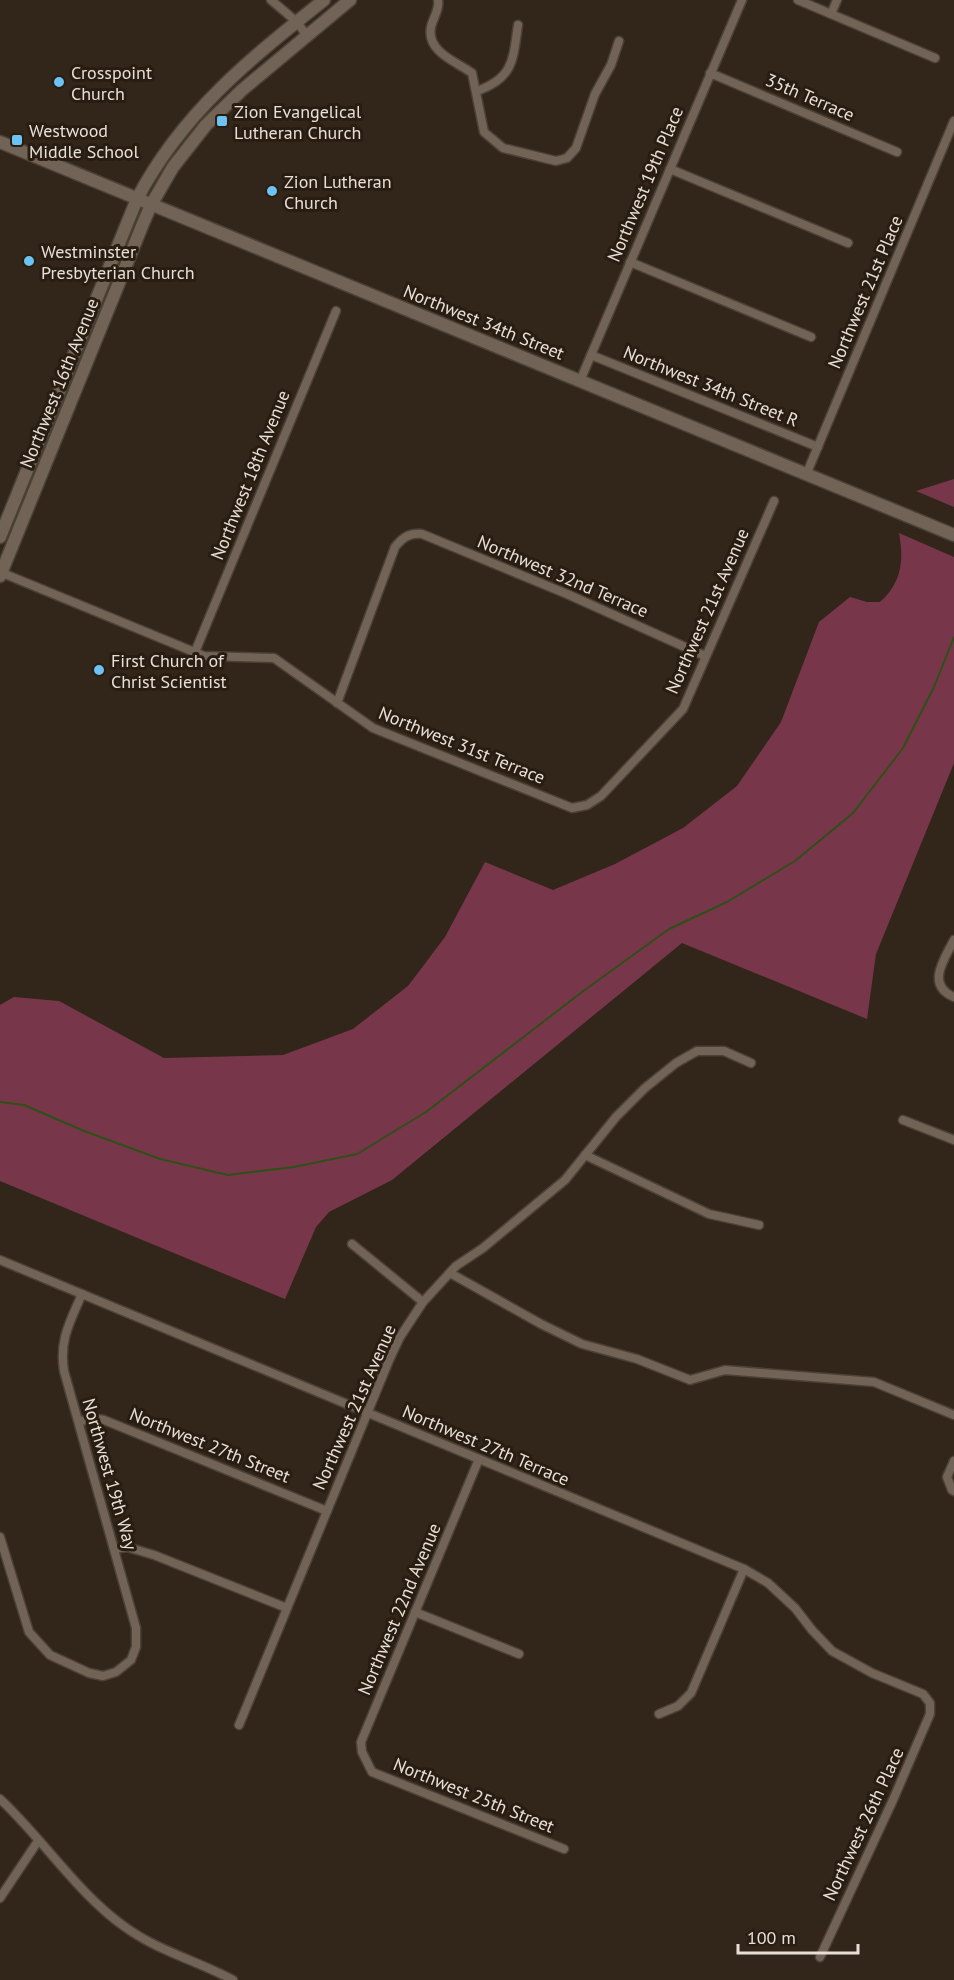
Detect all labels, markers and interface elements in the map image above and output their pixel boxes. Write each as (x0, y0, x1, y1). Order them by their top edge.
place label: Crosspoint Church (71, 61, 152, 105)
street label: 35th Terrace (762, 68, 858, 126)
marker: Crosspoint Church (52, 75, 66, 89)
place label: Zion Evangelical Lutheran Church (234, 100, 362, 144)
street label: Northwest 19th Place (602, 103, 688, 265)
marker: Zion Evangelical Lutheran Church (215, 114, 229, 128)
place label: Westwood Middle School (29, 119, 139, 163)
marker: Westwood Middle School (10, 133, 24, 147)
place label: Zion Lutheran Church (284, 170, 392, 214)
marker: Zion Lutheran Church (265, 184, 279, 198)
street label: Northwest 21st Place (822, 212, 908, 372)
place label: Westminster Presbyterian Church (41, 240, 195, 284)
marker: Westminster Presbyterian Church (22, 254, 36, 268)
street label: Northwest 34th Street (400, 279, 568, 365)
street label: Northwest 16th Avenue (14, 295, 104, 471)
street label: Northwest 34th Street R (620, 340, 802, 432)
street label: Northwest 18th Avenue (205, 387, 295, 563)
street label: Northwest 21st Avenue (660, 525, 754, 697)
street label: Northwest 32nd Terrace (474, 530, 652, 622)
place label: First Church of Christ Scientist (111, 649, 227, 693)
marker: First Church of Christ Scientist (92, 663, 106, 677)
street label: Northwest 31st Terrace (375, 701, 549, 789)
street label: Northwest 21st Avenue (307, 1321, 401, 1493)
street label: Northwest 19th Way (77, 1396, 143, 1553)
street label: Northwest 27th Terrace (399, 1399, 573, 1491)
street label: Northwest 27th Street (126, 1402, 294, 1488)
street label: Northwest 22nd Avenue (352, 1520, 446, 1698)
street label: Northwest 26th Place (817, 1744, 909, 1904)
street label: Northwest 25th Street (390, 1752, 558, 1838)
scale bar (738, 1917, 858, 1955)
text: 100 m (747, 1926, 796, 1949)

